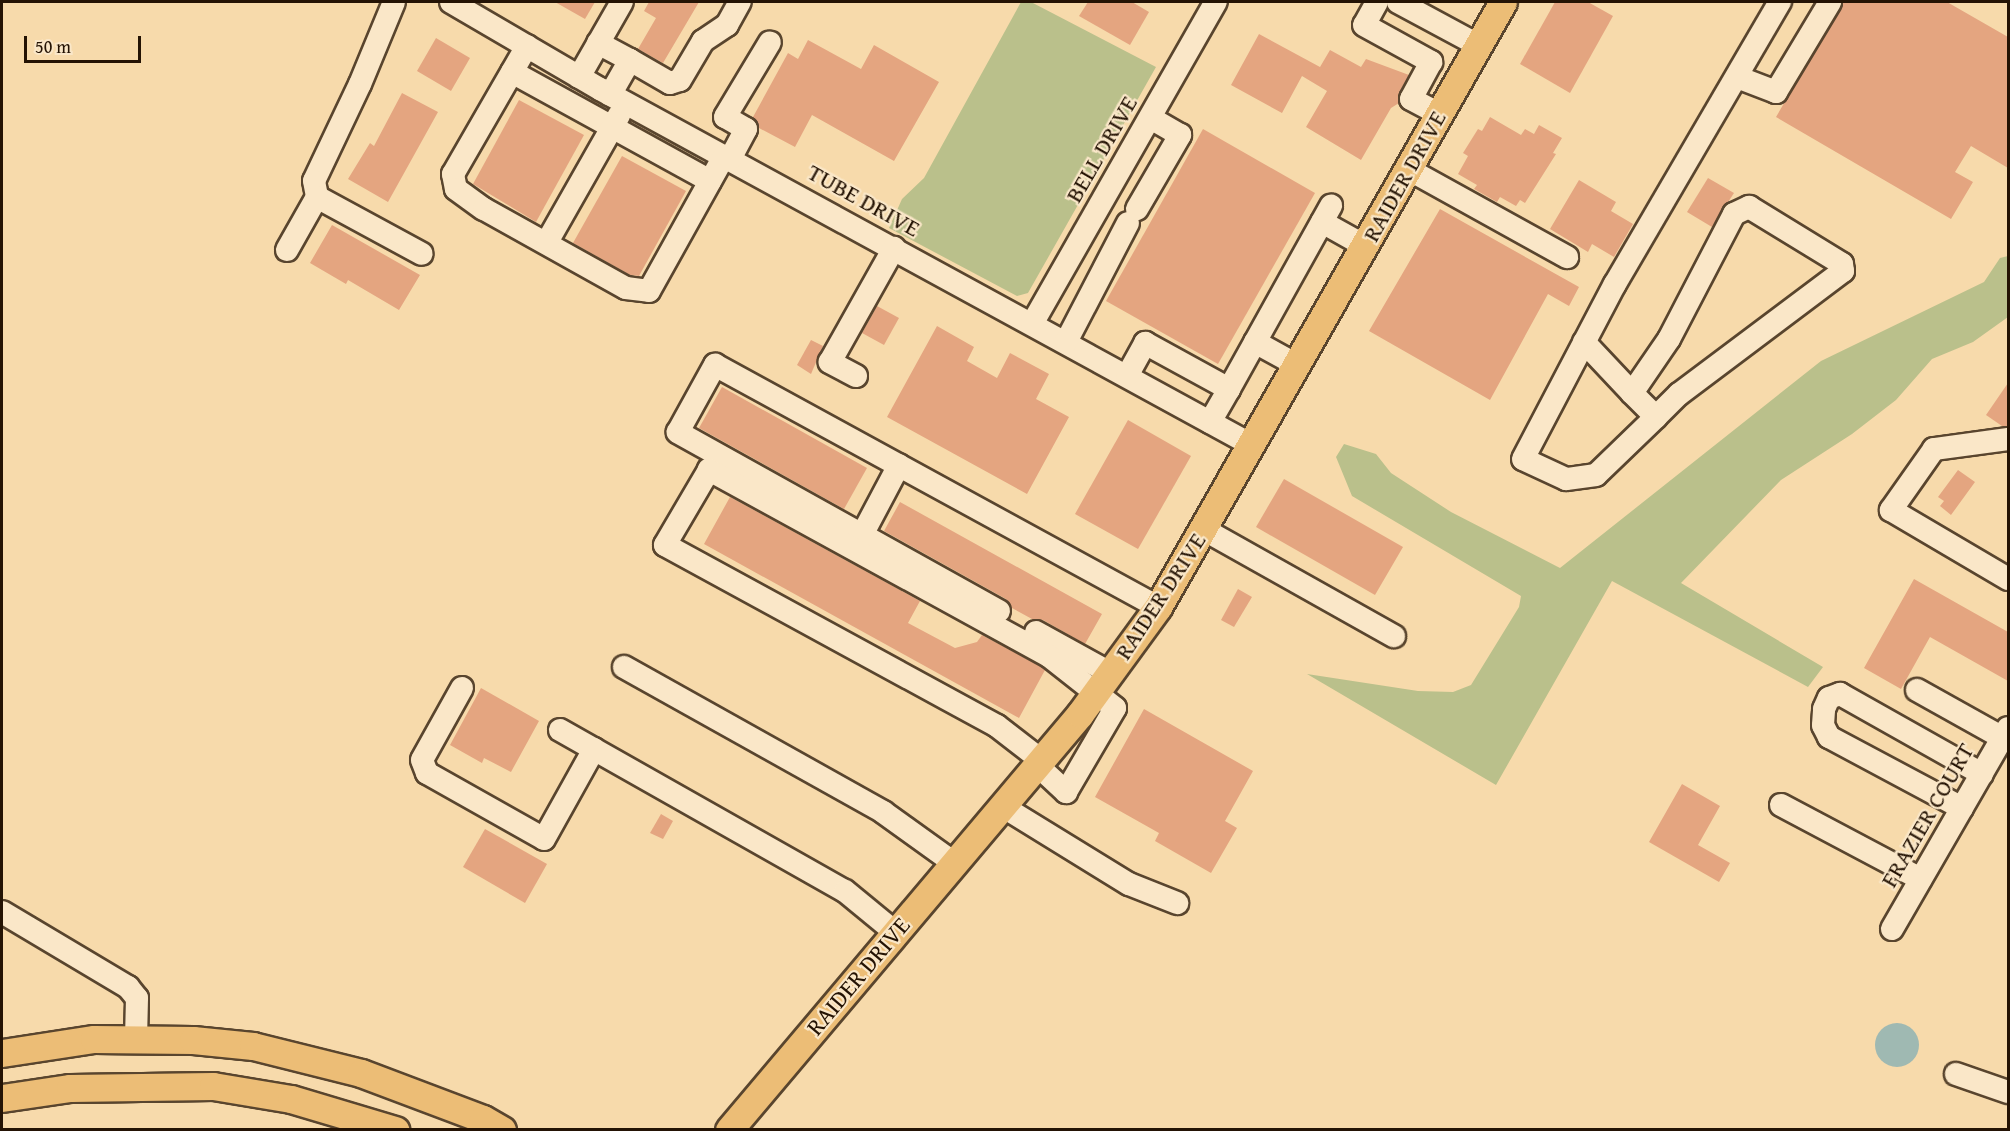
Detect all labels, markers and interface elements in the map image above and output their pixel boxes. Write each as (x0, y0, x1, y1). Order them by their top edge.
scale bar (27, 24, 144, 62)
text: 50 m (35, 33, 71, 60)
street label: BELL DRIVE (1059, 91, 1143, 207)
street label: RAIDER DRIVE (1356, 106, 1452, 246)
street label: TUBE DRIVE (803, 157, 925, 243)
street label: RAIDER DRIVE (1108, 527, 1212, 665)
street label: FRAZIER COURT (1874, 738, 1980, 892)
street label: RAIDER DRIVE (800, 911, 916, 1041)

